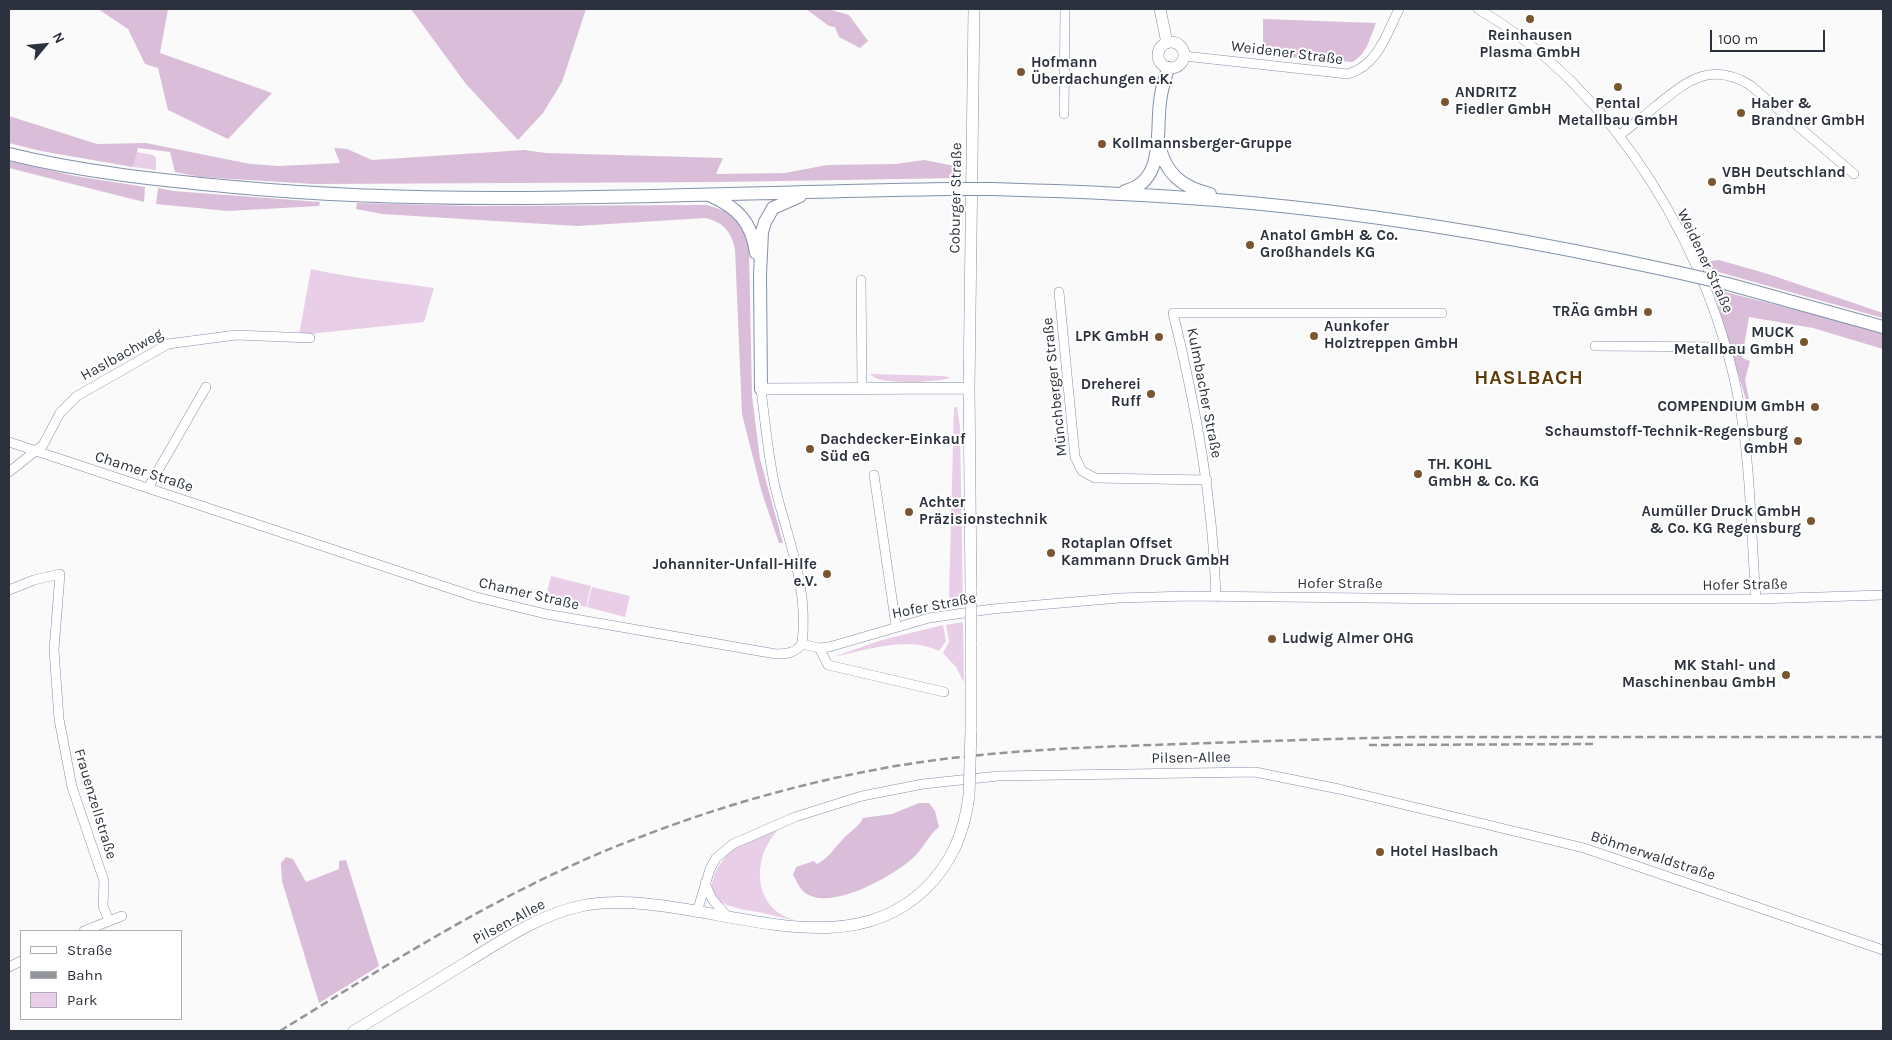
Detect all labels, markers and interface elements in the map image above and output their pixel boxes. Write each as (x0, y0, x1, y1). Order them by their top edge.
marker: Reinhausen Plasma GmbH (1524, 13, 1536, 25)
north arrow (20, 20, 70, 70)
scale bar (1712, 20, 1827, 52)
place label: Reinhausen Plasma GmbH (1480, 27, 1580, 62)
text: N (49, 29, 69, 46)
text: 100 m (1718, 30, 1758, 48)
street label: Weidener Straße (1230, 37, 1344, 69)
place label: Hofmann Überdachungen e.K. (1031, 54, 1172, 89)
marker: Hofmann Überdachungen e.K. (1015, 66, 1027, 78)
marker: Pental Metallbau GmbH (1612, 81, 1624, 93)
place label: ANDRITZ Fiedler GmbH (1455, 84, 1552, 119)
place label: Pental Metallbau GmbH (1558, 95, 1678, 130)
place label: Haber & Brandner GmbH (1751, 95, 1865, 130)
marker: ANDRITZ Fiedler GmbH (1439, 96, 1451, 108)
marker: Haber & Brandner GmbH (1735, 107, 1747, 119)
place label: Kollmannsberger-Gruppe (1112, 135, 1292, 153)
marker: Kollmannsberger-Gruppe (1096, 138, 1108, 150)
street label: Coburger Straße (946, 142, 966, 254)
place label: VBH Deutschland GmbH (1722, 164, 1846, 199)
marker: VBH Deutschland GmbH (1706, 176, 1718, 188)
street label: Weidener Straße (1673, 206, 1737, 316)
place label: Anatol GmbH & Co. Großhandels KG (1260, 227, 1398, 262)
marker: Anatol GmbH & Co. Großhandels KG (1244, 239, 1256, 251)
place label: TRÄG GmbH (1553, 303, 1638, 321)
marker: TRÄG GmbH (1642, 306, 1654, 318)
street label: Münchberger Straße (1039, 317, 1071, 457)
place label: Aunkofer Holztreppen GmbH (1324, 318, 1458, 353)
place label: MUCK Metallbau GmbH (1674, 324, 1794, 359)
street label: Haslbachweg (78, 325, 166, 385)
street label: Kulmbacher Straße (1183, 326, 1225, 460)
place label: LPK GmbH (1075, 328, 1149, 346)
marker: Aunkofer Holztreppen GmbH (1308, 330, 1320, 342)
marker: LPK GmbH (1153, 331, 1165, 343)
marker: MUCK Metallbau GmbH (1798, 336, 1810, 348)
district label: HASLBACH (1473, 366, 1585, 390)
place label: Dreherei Ruff (1081, 376, 1141, 411)
marker: Dreherei Ruff (1145, 388, 1157, 400)
place label: COMPENDIUM GmbH (1658, 398, 1805, 416)
marker: COMPENDIUM GmbH (1809, 401, 1821, 413)
place label: Schaumstoff-Technik-Regensburg GmbH (1544, 423, 1788, 458)
place label: Dachdecker-Einkauf Süd eG (820, 431, 965, 466)
marker: Schaumstoff-Technik-Regensburg GmbH (1792, 435, 1804, 447)
marker: Dachdecker-Einkauf Süd eG (804, 443, 816, 455)
street label: Chamer Straße (92, 448, 196, 496)
place label: TH. KOHL GmbH & Co. KG (1428, 456, 1539, 491)
marker: TH. KOHL GmbH & Co. KG (1412, 468, 1424, 480)
place label: Achter Präzisionstechnik (919, 494, 1048, 529)
place label: Aumüller Druck GmbH & Co. KG Regensburg (1641, 503, 1801, 538)
marker: Achter Präzisionstechnik (903, 506, 915, 518)
marker: Aumüller Druck GmbH & Co. KG Regensburg (1805, 515, 1817, 527)
place label: Rotaplan Offset Kammann Druck GmbH (1061, 535, 1230, 570)
marker: Rotaplan Offset Kammann Druck GmbH (1045, 547, 1057, 559)
place label: Johanniter-Unfall-Hilfe e.V. (653, 556, 817, 591)
marker: Johanniter-Unfall-Hilfe e.V. (821, 568, 833, 580)
street label: Chamer Straße (477, 574, 581, 614)
street label: Hofer Straße (1297, 575, 1383, 593)
street label: Hofer Straße (1702, 575, 1788, 595)
street label: Hofer Straße (890, 589, 978, 623)
place label: Ludwig Almer OHG (1282, 630, 1414, 648)
marker: Ludwig Almer OHG (1266, 633, 1278, 645)
place label: MK Stahl- und Maschinenbau GmbH (1622, 657, 1776, 692)
marker: MK Stahl- und Maschinenbau GmbH (1780, 669, 1792, 681)
street label: Frauenzellstraße (70, 747, 120, 861)
street label: Pilsen-Allee (1151, 748, 1231, 768)
street label: Böhmerwaldstraße (1588, 827, 1718, 885)
place label: Hotel Haslbach (1390, 843, 1498, 861)
marker: Hotel Haslbach (1374, 846, 1386, 858)
street label: Pilsen-Allee (470, 895, 548, 949)
legend (20, 930, 182, 1020)
text: Straße (67, 941, 112, 959)
text: Bahn (67, 966, 103, 984)
text: Park (67, 991, 97, 1009)

